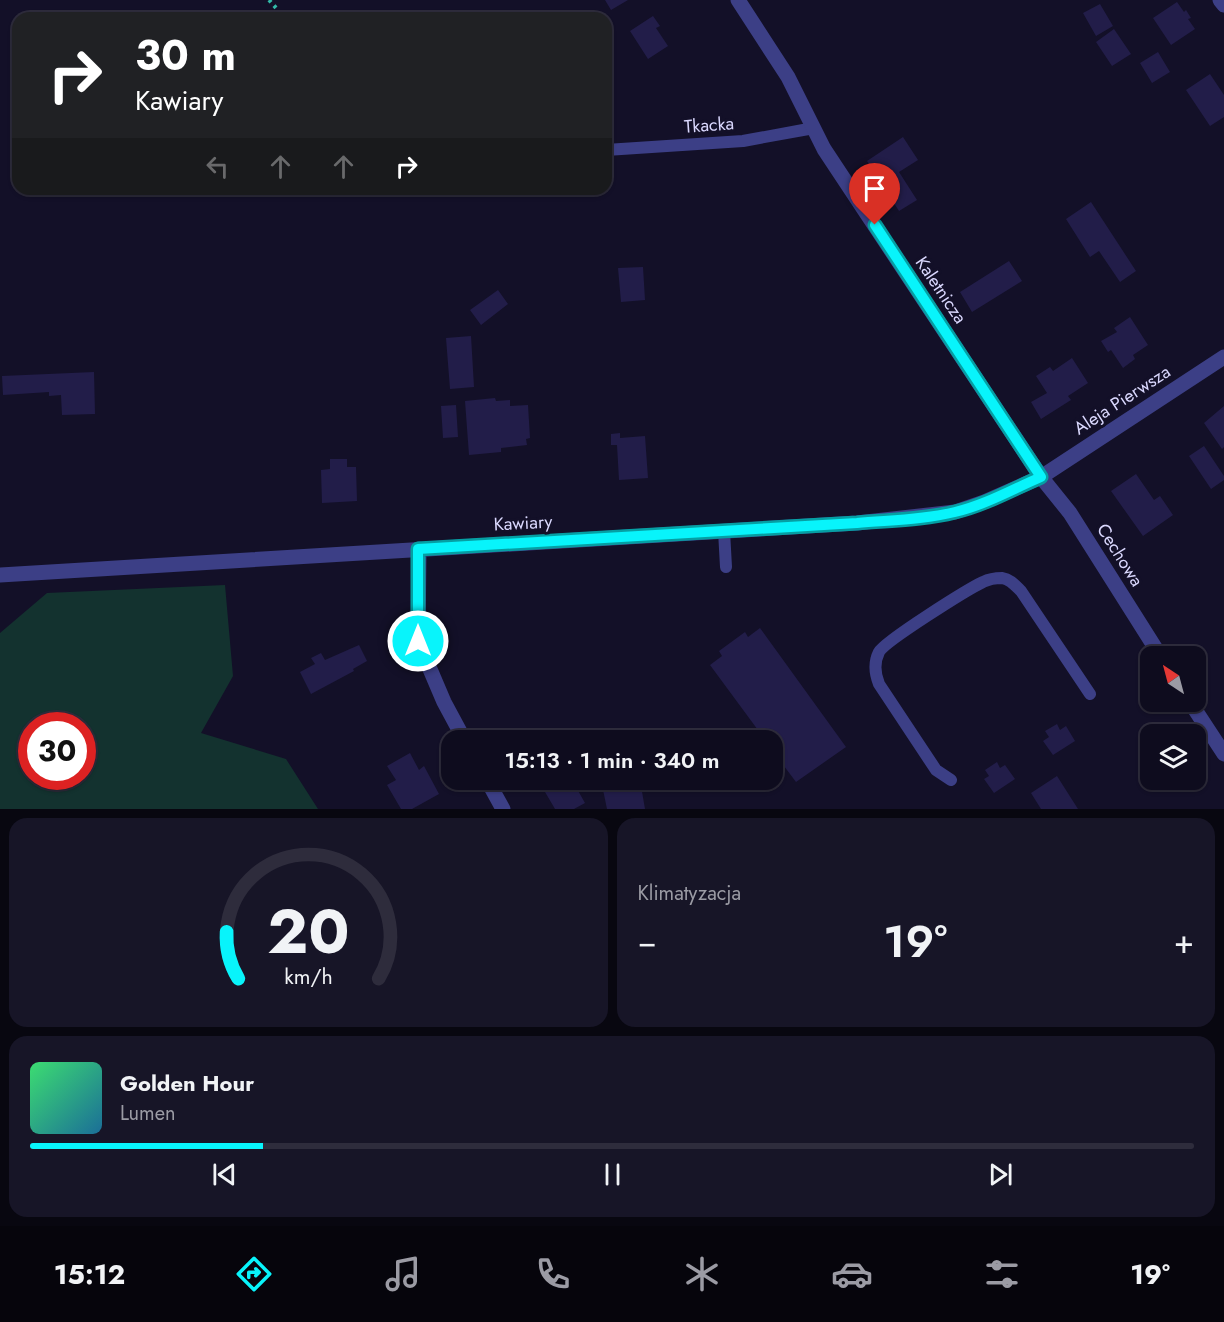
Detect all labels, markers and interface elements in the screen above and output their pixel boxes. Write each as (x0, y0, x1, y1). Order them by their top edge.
text: 30 m (135, 25, 236, 86)
icon: right (36, 36, 114, 114)
text: Kawiary (135, 81, 223, 120)
street label: Tkacka (683, 110, 735, 140)
icon: left (201, 150, 234, 183)
icon: ahead (264, 150, 297, 183)
icon: ahead (327, 150, 360, 183)
icon: right (390, 150, 423, 183)
pin (849, 163, 900, 225)
icon: arrive (858, 172, 891, 205)
street label: Kaletnicza (909, 251, 973, 329)
street label: Aleja Pierwsza (1068, 359, 1176, 441)
street label: Kawiary (493, 508, 553, 538)
street label: Cechowa (1090, 518, 1150, 592)
position arrow (386, 609, 450, 673)
north arrow (1140, 646, 1206, 712)
map controls (1140, 646, 1206, 790)
speed limit sign: 30 (18, 712, 96, 790)
button: layers (1140, 724, 1206, 790)
text: 15:13 · 1 min · 340 m (504, 744, 720, 776)
text: Klimatyzacja (638, 879, 741, 908)
text: 20 (267, 886, 349, 976)
text: 19° (883, 909, 947, 974)
text: − (638, 918, 657, 965)
text: + (1174, 918, 1194, 965)
text: km/h (284, 962, 332, 993)
text: Golden Hour (120, 1067, 254, 1099)
text: Lumen (120, 1099, 176, 1128)
icon: previous (208, 1158, 241, 1191)
icon: pause (596, 1158, 629, 1191)
icon: next (984, 1158, 1017, 1191)
icon: directions (233, 1253, 275, 1295)
icon: music (382, 1253, 424, 1295)
icon: phone (532, 1253, 574, 1295)
icon: climate (681, 1253, 723, 1295)
icon: car (831, 1253, 873, 1295)
icon: filters (981, 1253, 1023, 1295)
text: 15:12 (54, 1255, 125, 1294)
text: 19° (1130, 1255, 1170, 1294)

